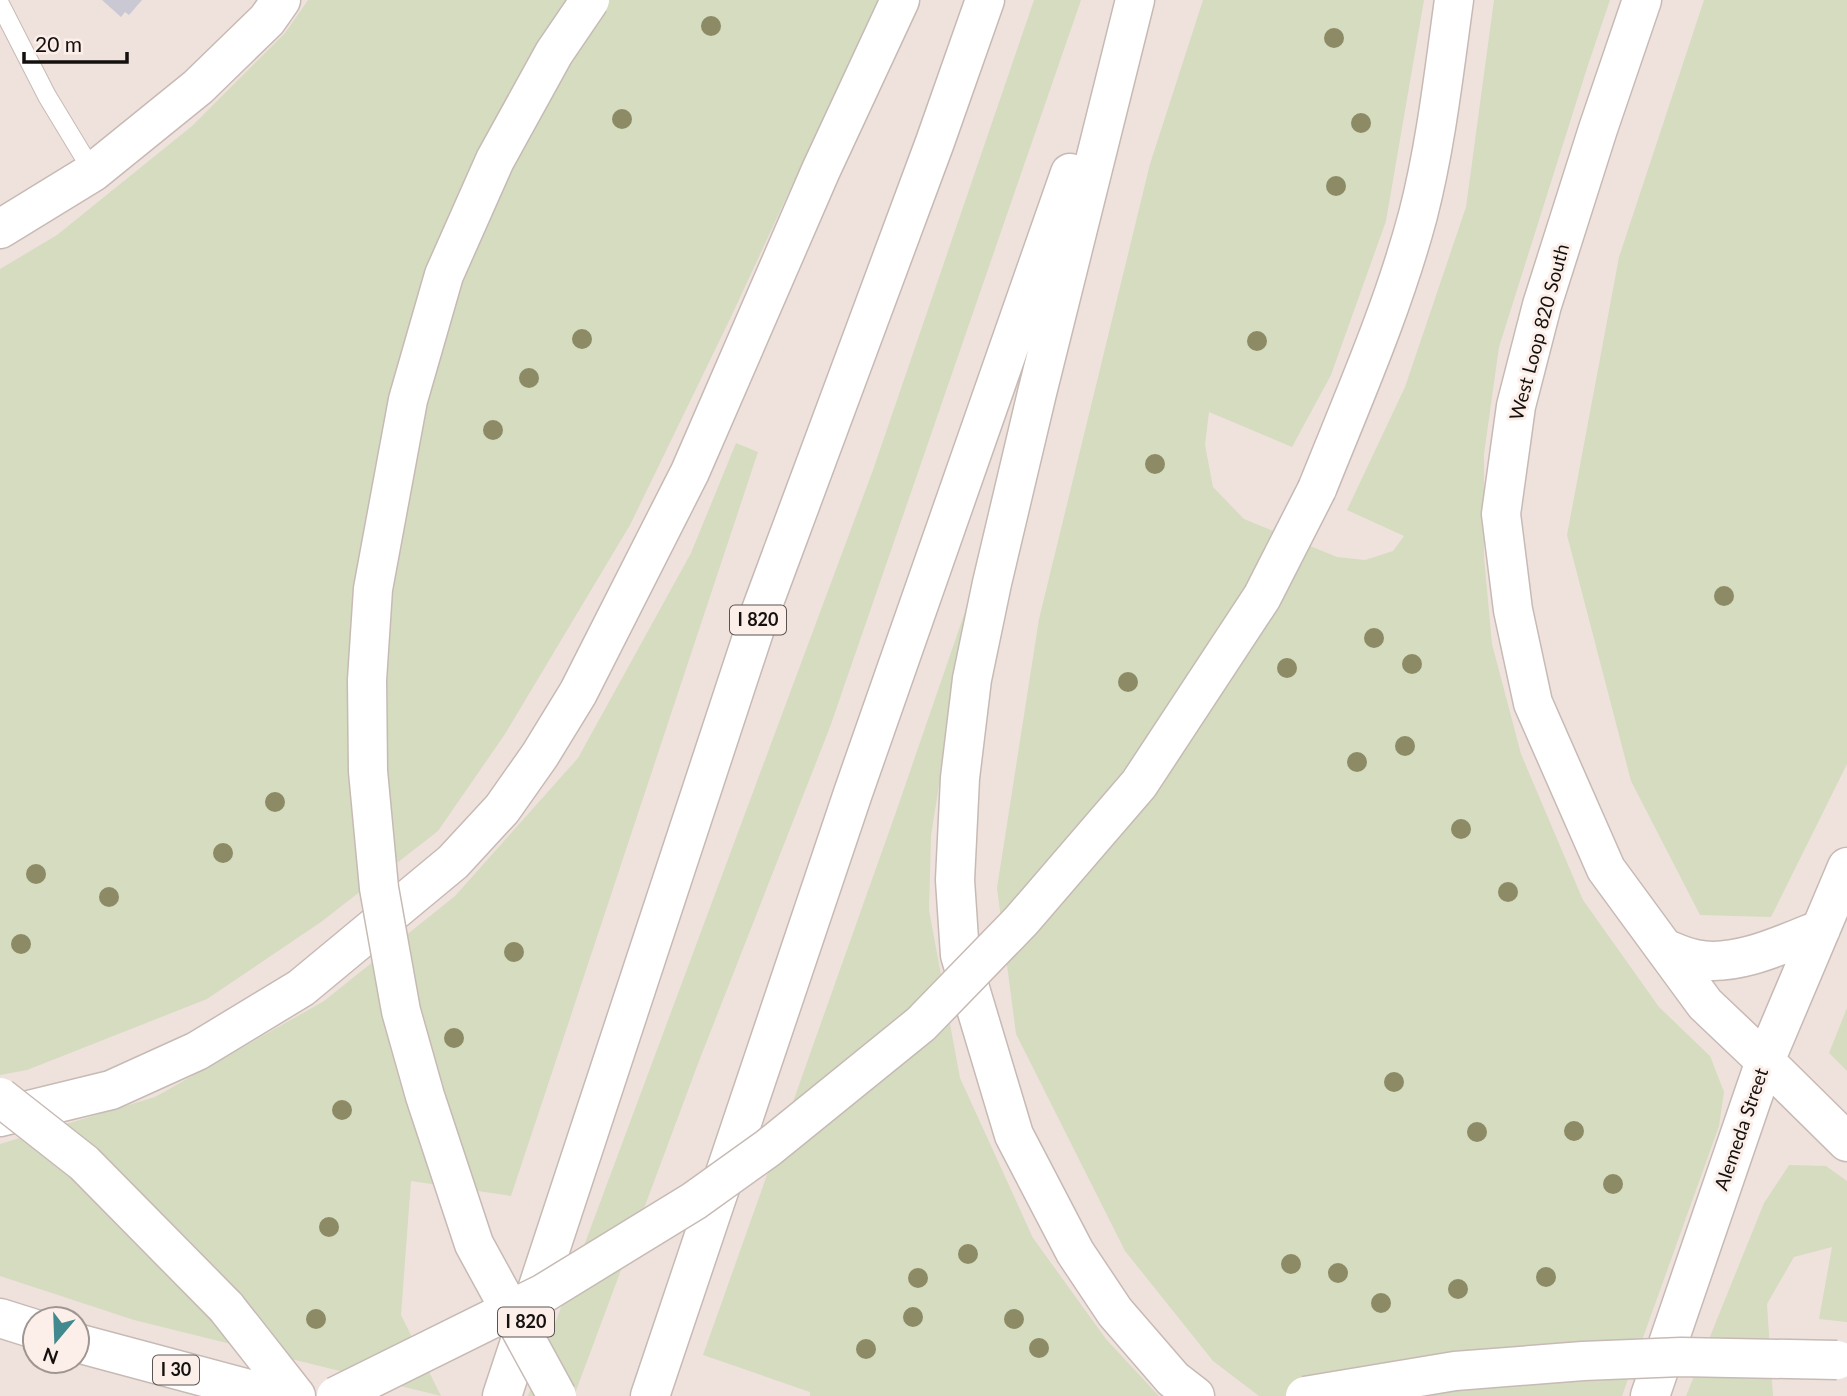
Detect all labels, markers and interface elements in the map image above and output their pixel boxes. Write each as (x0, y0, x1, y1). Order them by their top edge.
scale bar (24, 21, 128, 65)
text: 20 m (35, 31, 82, 56)
street label: West Loop 820 South (1504, 241, 1573, 423)
road number: I 820 (730, 606, 786, 634)
street label: Alemeda Street (1709, 1064, 1772, 1193)
north arrow (21, 1305, 91, 1375)
road number: I 820 (498, 1308, 554, 1336)
text: N (40, 1343, 61, 1370)
road number: I 30 (153, 1356, 199, 1385)

